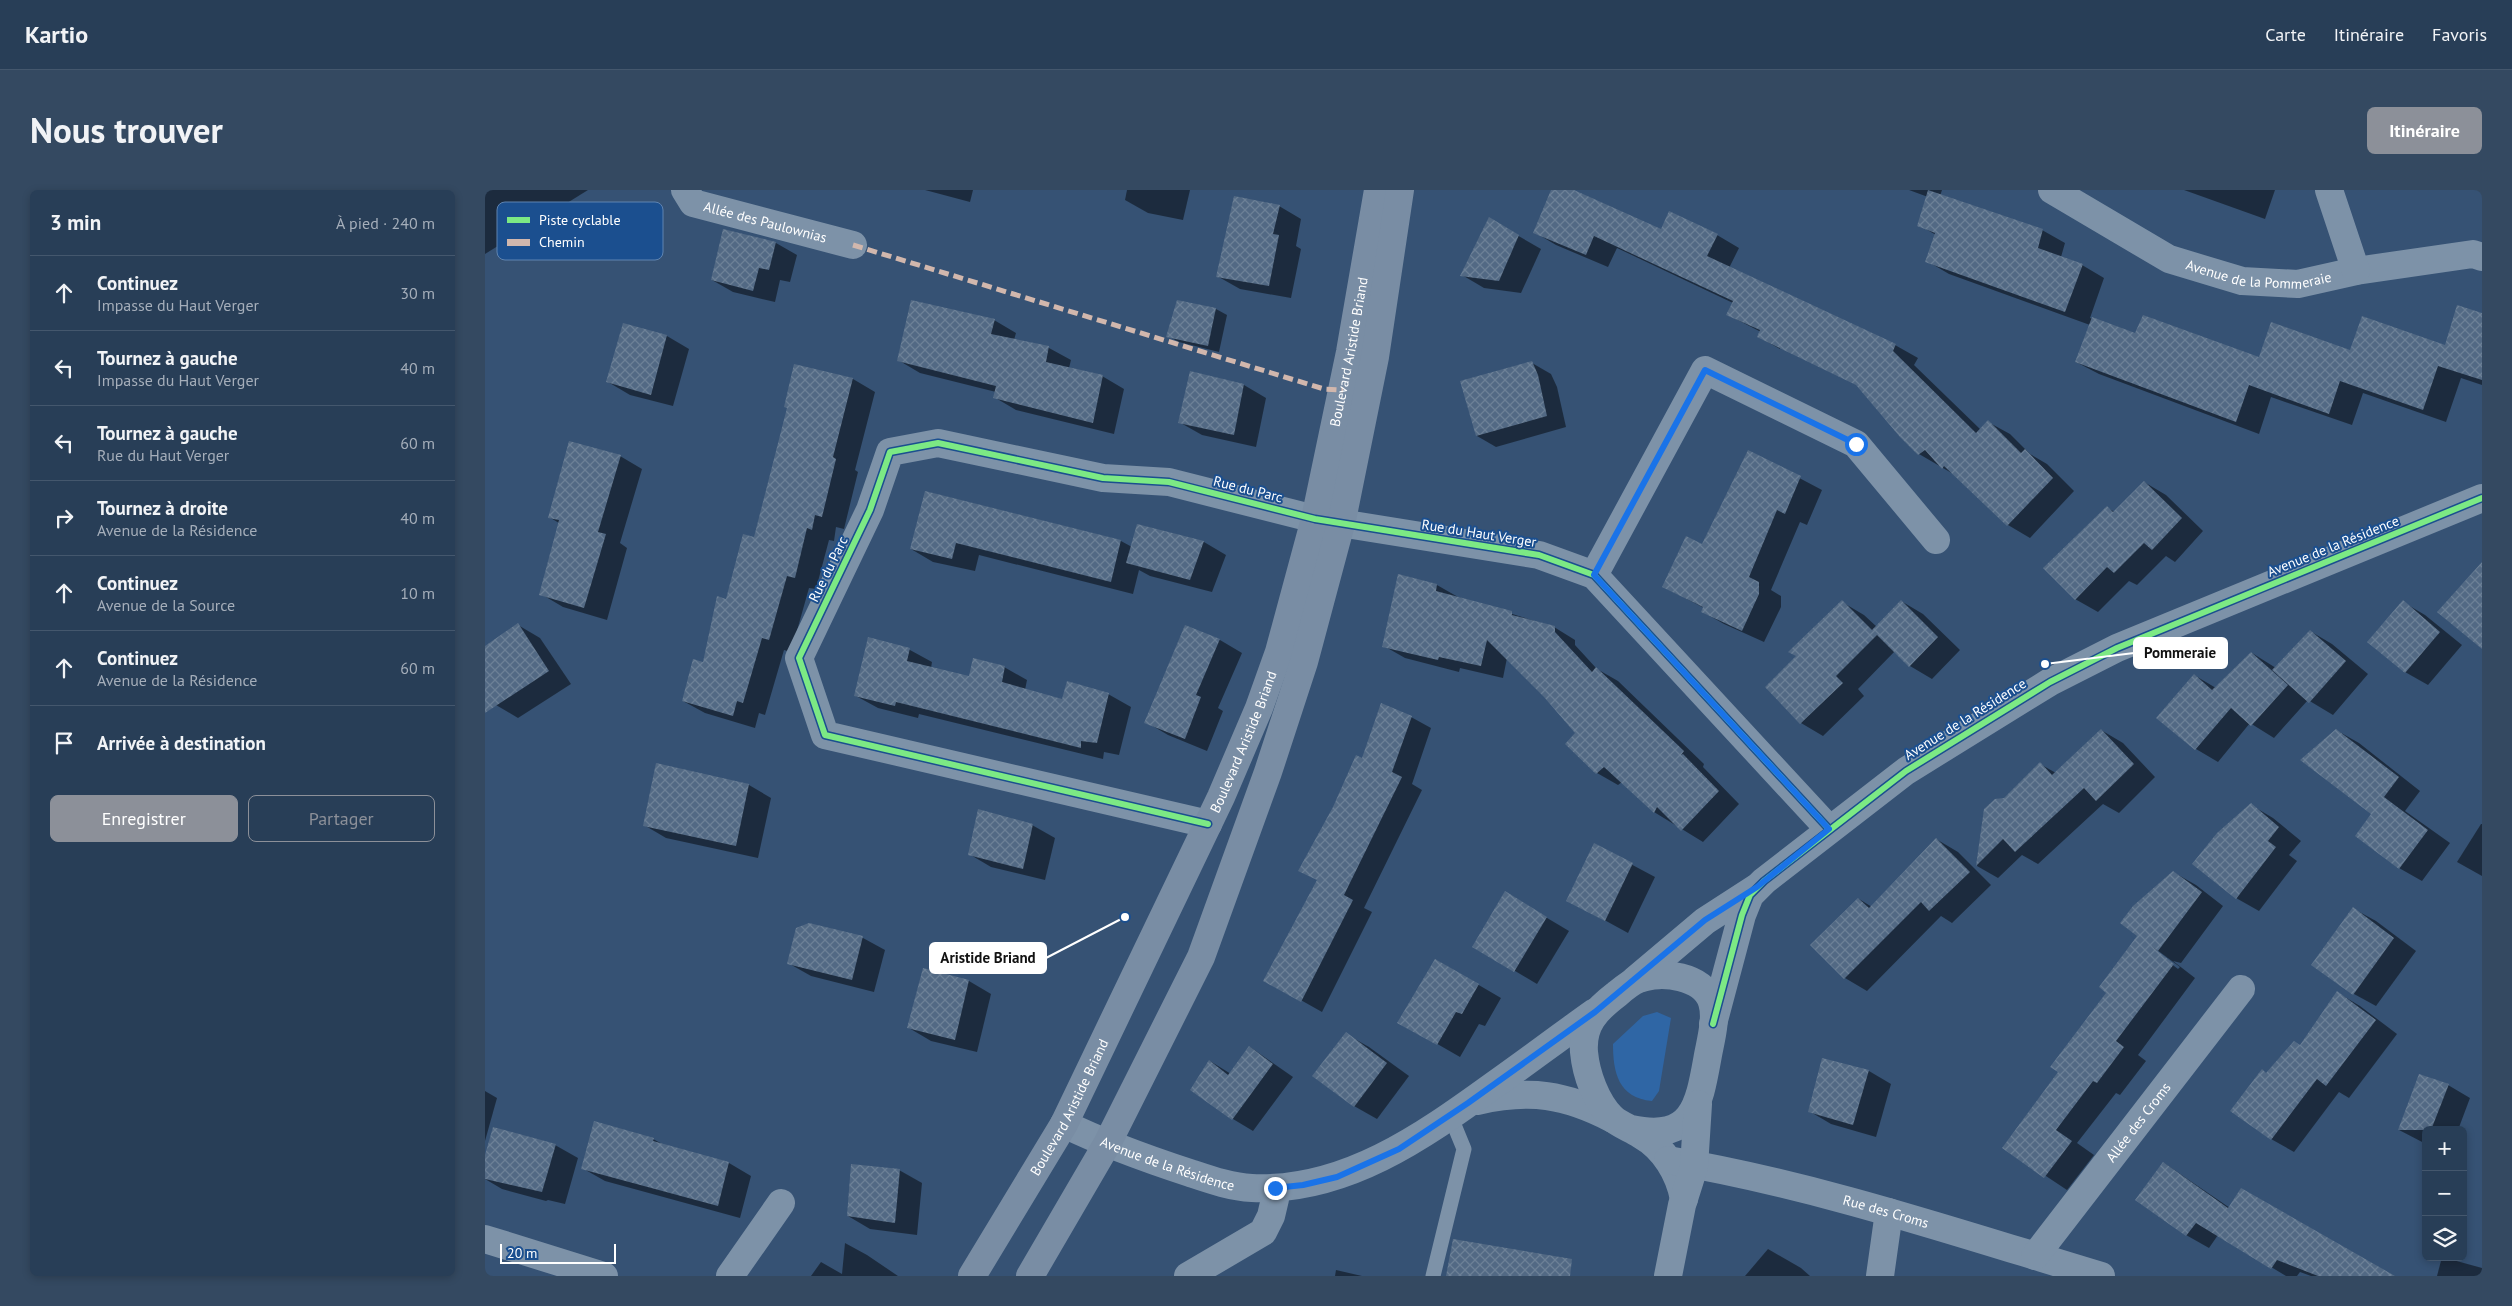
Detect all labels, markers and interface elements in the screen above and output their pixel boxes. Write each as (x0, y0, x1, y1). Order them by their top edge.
text: Kartio (25, 19, 88, 50)
text: Carte (2265, 23, 2306, 46)
text: Itinéraire (2334, 23, 2404, 46)
text: Favoris (2432, 23, 2487, 46)
text: Nous trouver (30, 107, 223, 153)
button: Itinéraire (2367, 107, 2482, 154)
street label: Allée des Paulownias (702, 197, 829, 247)
legend (497, 202, 663, 260)
text: 3 min (50, 209, 101, 236)
text: Piste cyclable (539, 211, 621, 229)
text: À pied · 240 m (336, 213, 435, 233)
text: Chemin (539, 233, 585, 251)
street label: Avenue de la Pommeraie (2184, 256, 2333, 293)
text: Continuez (97, 271, 178, 295)
street label: Boulevard Aristide Briand (1326, 276, 1372, 428)
icon: ahead (50, 279, 78, 307)
text: 30 m (400, 283, 435, 303)
text: Impasse du Haut Verger (97, 295, 259, 315)
text: Tournez à gauche (97, 346, 238, 370)
icon: left (50, 354, 78, 382)
text: 40 m (400, 358, 435, 378)
text: Impasse du Haut Verger (97, 370, 259, 390)
text: Tournez à gauche (97, 421, 238, 445)
icon: left (50, 429, 78, 457)
text: 60 m (400, 433, 435, 453)
route start (1845, 433, 1868, 456)
text: Rue du Haut Verger (97, 445, 229, 465)
street label: Rue du Parc (1211, 472, 1285, 506)
text: Tournez à droite (97, 496, 228, 520)
icon: right (50, 504, 78, 532)
text: 40 m (400, 508, 435, 528)
street label: Avenue de la Résidence (2265, 511, 2401, 581)
street label: Rue du Haut Verger (1420, 515, 1538, 551)
text: Avenue de la Résidence (97, 520, 258, 540)
street label: Rue du Parc (804, 533, 852, 605)
text: Continuez (97, 571, 178, 595)
icon: ahead (50, 579, 78, 607)
text: 10 m (400, 583, 435, 603)
text: Avenue de la Source (97, 595, 235, 615)
callout: Pommeraie (2134, 638, 2227, 668)
text: Pommeraie (2144, 643, 2216, 662)
text: Continuez (97, 646, 178, 670)
icon: ahead (50, 654, 78, 682)
text: 60 m (400, 658, 435, 678)
street label: Boulevard Aristide Briand (1206, 668, 1281, 816)
text: Avenue de la Résidence (97, 670, 258, 690)
street label: Avenue de la Résidence (1901, 674, 2029, 764)
icon: arrive (50, 729, 78, 757)
text: Arrivée à destination (97, 731, 266, 755)
button: Enregistrer (50, 795, 238, 842)
button: Partager (248, 795, 435, 842)
callout: Aristide Briand (930, 943, 1046, 973)
text: Aristide Briand (940, 948, 1036, 967)
street label: Boulevard Aristide Briand (1026, 1036, 1112, 1179)
street label: Allée des Croms (2102, 1079, 2175, 1166)
map controls (2422, 1126, 2467, 1261)
button: + (2422, 1126, 2467, 1171)
street label: Avenue de la Résidence (1098, 1132, 1236, 1195)
button: − (2422, 1171, 2467, 1216)
route end (1264, 1177, 1287, 1200)
street label: Rue des Croms (1841, 1191, 1931, 1232)
button: layers (2422, 1216, 2467, 1261)
scale bar (500, 1241, 616, 1264)
text: 20 m (507, 1244, 537, 1262)

